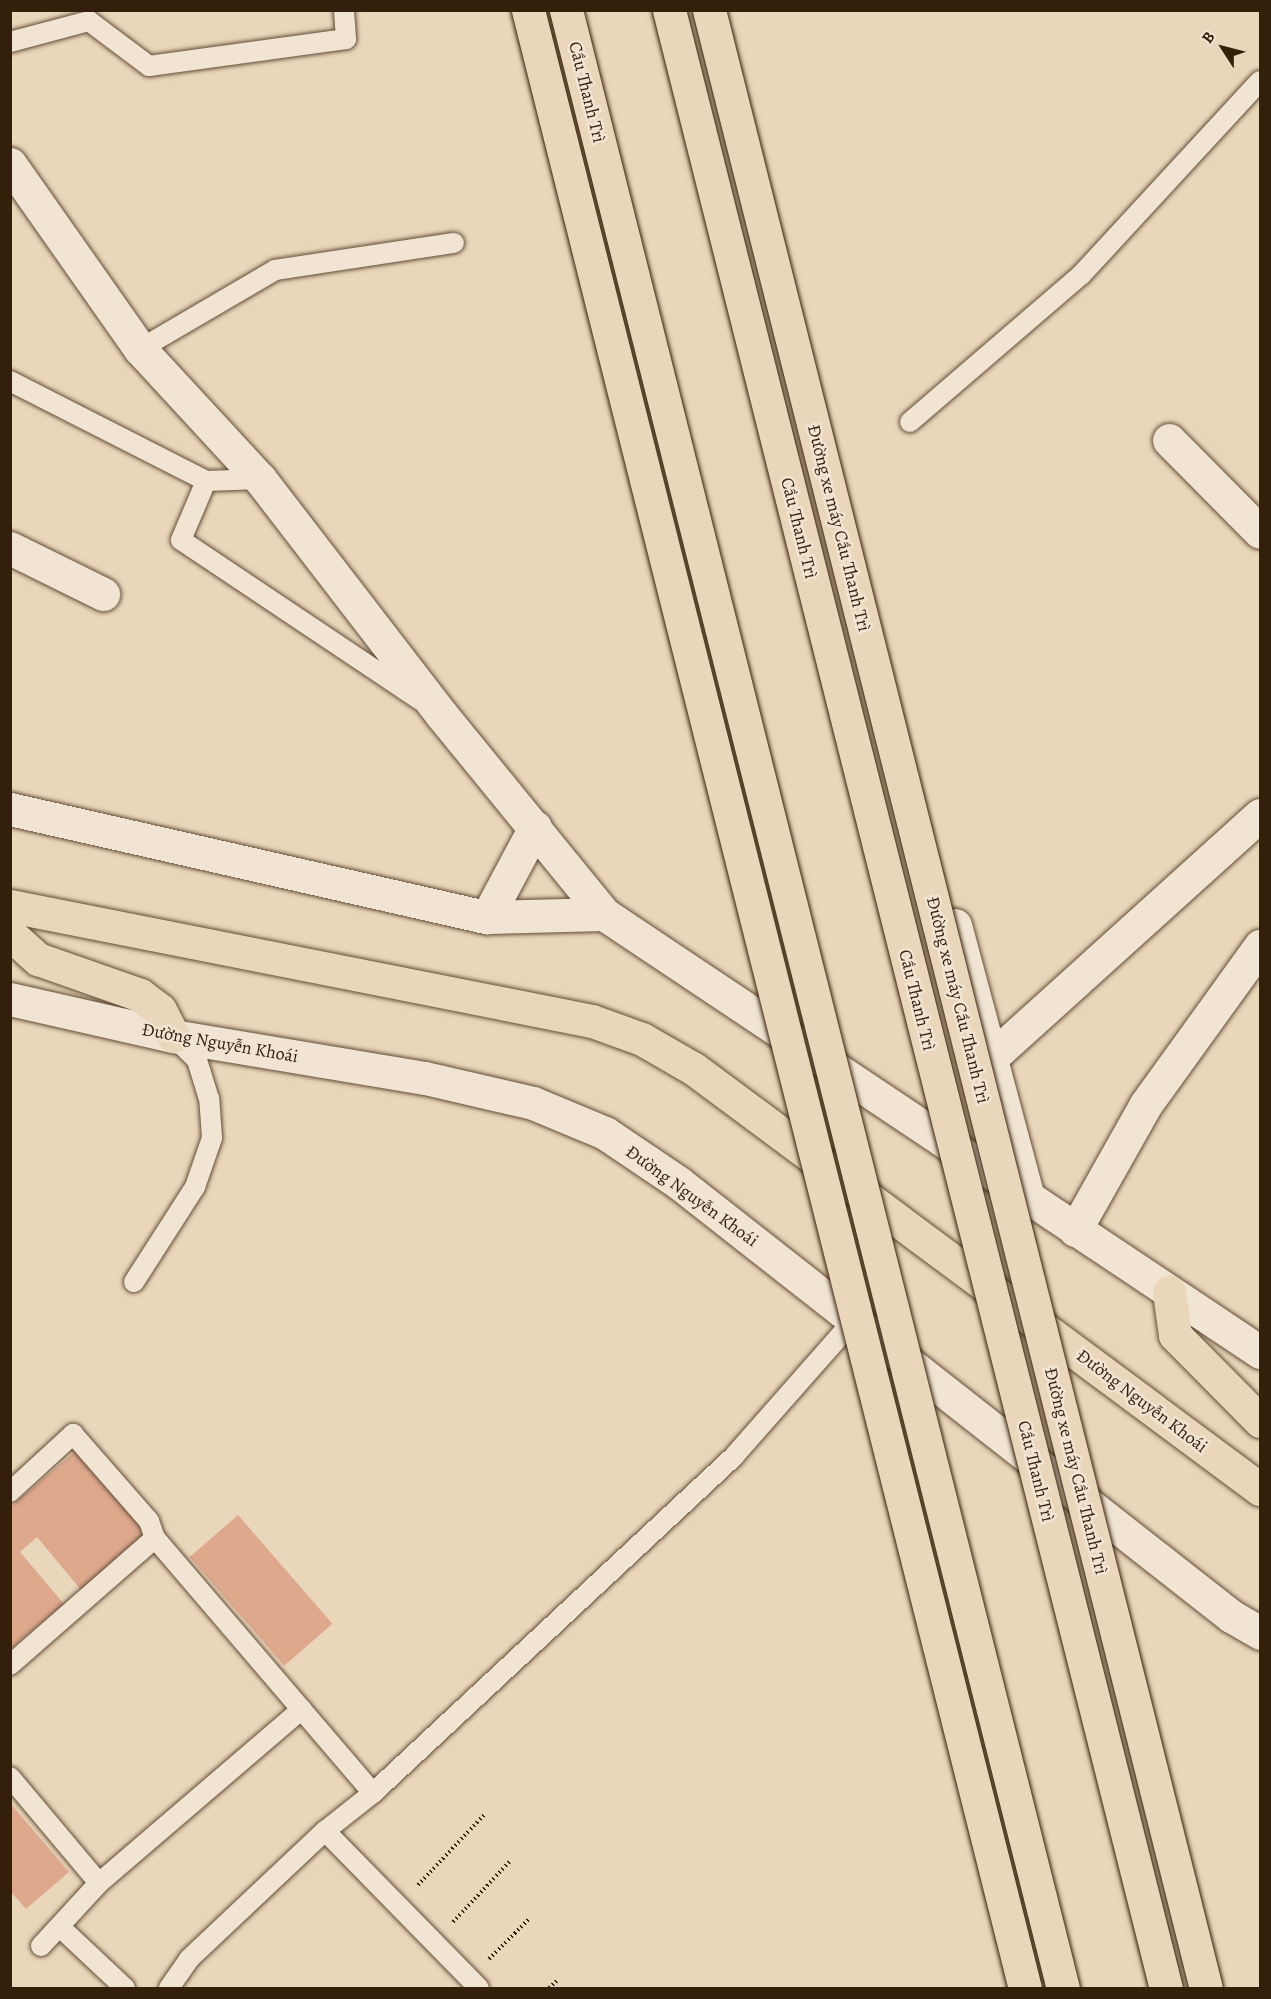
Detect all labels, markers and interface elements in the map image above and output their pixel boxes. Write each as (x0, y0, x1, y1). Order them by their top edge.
north arrow (1193, 18, 1253, 78)
text: B (1197, 27, 1220, 48)
street label: Cầu Thanh Trì (564, 39, 610, 145)
street label: Đường xe máy Cầu Thanh Trì (803, 422, 875, 634)
street label: Cầu Thanh Trì (776, 475, 822, 581)
street label: Đường xe máy Cầu Thanh Trì (922, 894, 994, 1106)
street label: Cầu Thanh Trì (894, 947, 940, 1053)
street label: Đường Nguyễn Khoái (140, 1019, 300, 1067)
street label: Đường Nguyễn Khoái (622, 1141, 762, 1251)
street label: Đường Nguyễn Khoái (1072, 1345, 1212, 1457)
street label: Đường xe máy Cầu Thanh Trì (1040, 1365, 1112, 1577)
street label: Cầu Thanh Trì (1013, 1418, 1059, 1524)

